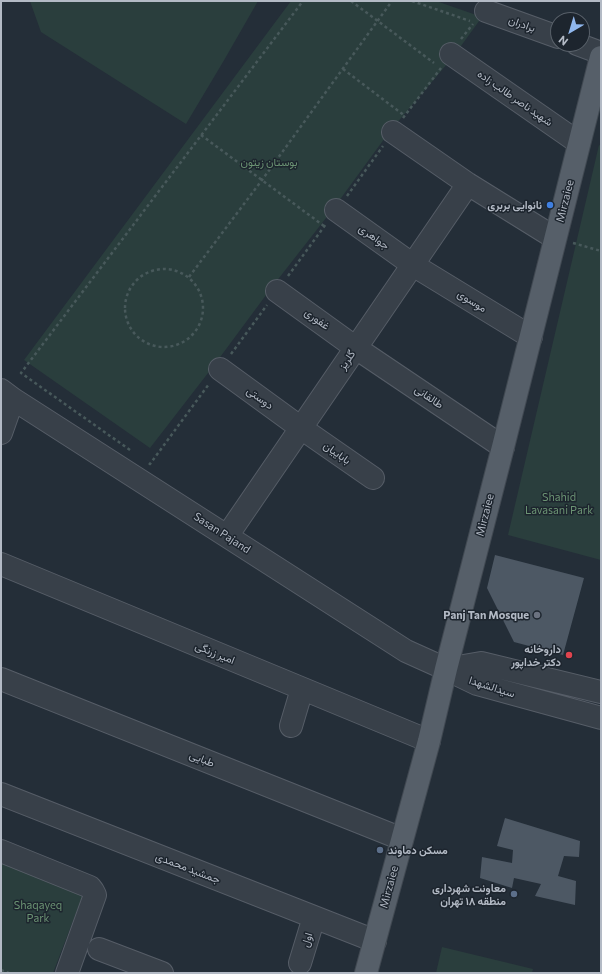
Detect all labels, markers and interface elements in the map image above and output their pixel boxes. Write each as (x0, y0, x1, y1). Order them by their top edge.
north arrow (550, 12, 590, 52)
street label: برادران (507, 13, 537, 35)
text: N (556, 33, 570, 49)
street label: شهید ناصر طالب زاده (475, 67, 555, 129)
park label: بوستان زیتون (241, 155, 297, 169)
street label: Mirzaiee (553, 178, 577, 224)
place label: نانوایی بربری (487, 198, 542, 212)
marker: نانوایی بربری (545, 200, 555, 210)
street label: جواهری (356, 222, 392, 252)
street label: موسوی (455, 287, 489, 315)
street label: غفوری (302, 306, 332, 332)
street label: گلریز (336, 348, 358, 372)
street label: طالقانی (412, 383, 446, 411)
street label: دوستی (244, 384, 276, 412)
street label: باباییان (321, 439, 353, 467)
park label: Shahid Lavasani Park (525, 490, 593, 516)
street label: Mirzaiee (473, 492, 497, 538)
street label: Sasan Pajand (191, 510, 253, 556)
place label: Panj Tan Mosque (443, 608, 529, 622)
marker: Panj Tan Mosque (532, 610, 542, 620)
street label: امیر زرنگی (193, 639, 237, 667)
place label: داروخانه دکتر خداپور (511, 642, 561, 668)
marker: داروخانه دکتر خداپور (564, 650, 574, 660)
street label: سیدالشهدا (467, 673, 517, 701)
street label: طبایی (188, 748, 216, 770)
place label: مسکن دماوند (388, 843, 448, 857)
marker: مسکن دماوند (375, 845, 385, 855)
street label: جمشید محمدی (154, 850, 222, 886)
street label: Mirzaiee (377, 864, 401, 910)
place label: معاونت شهرداری منطقه ۱۸ تهران (432, 881, 506, 907)
marker: معاونت شهرداری منطقه ۱۸ تهران (509, 889, 519, 899)
park label: Shaqayeq Park (14, 898, 62, 924)
street label: اول (299, 931, 315, 949)

